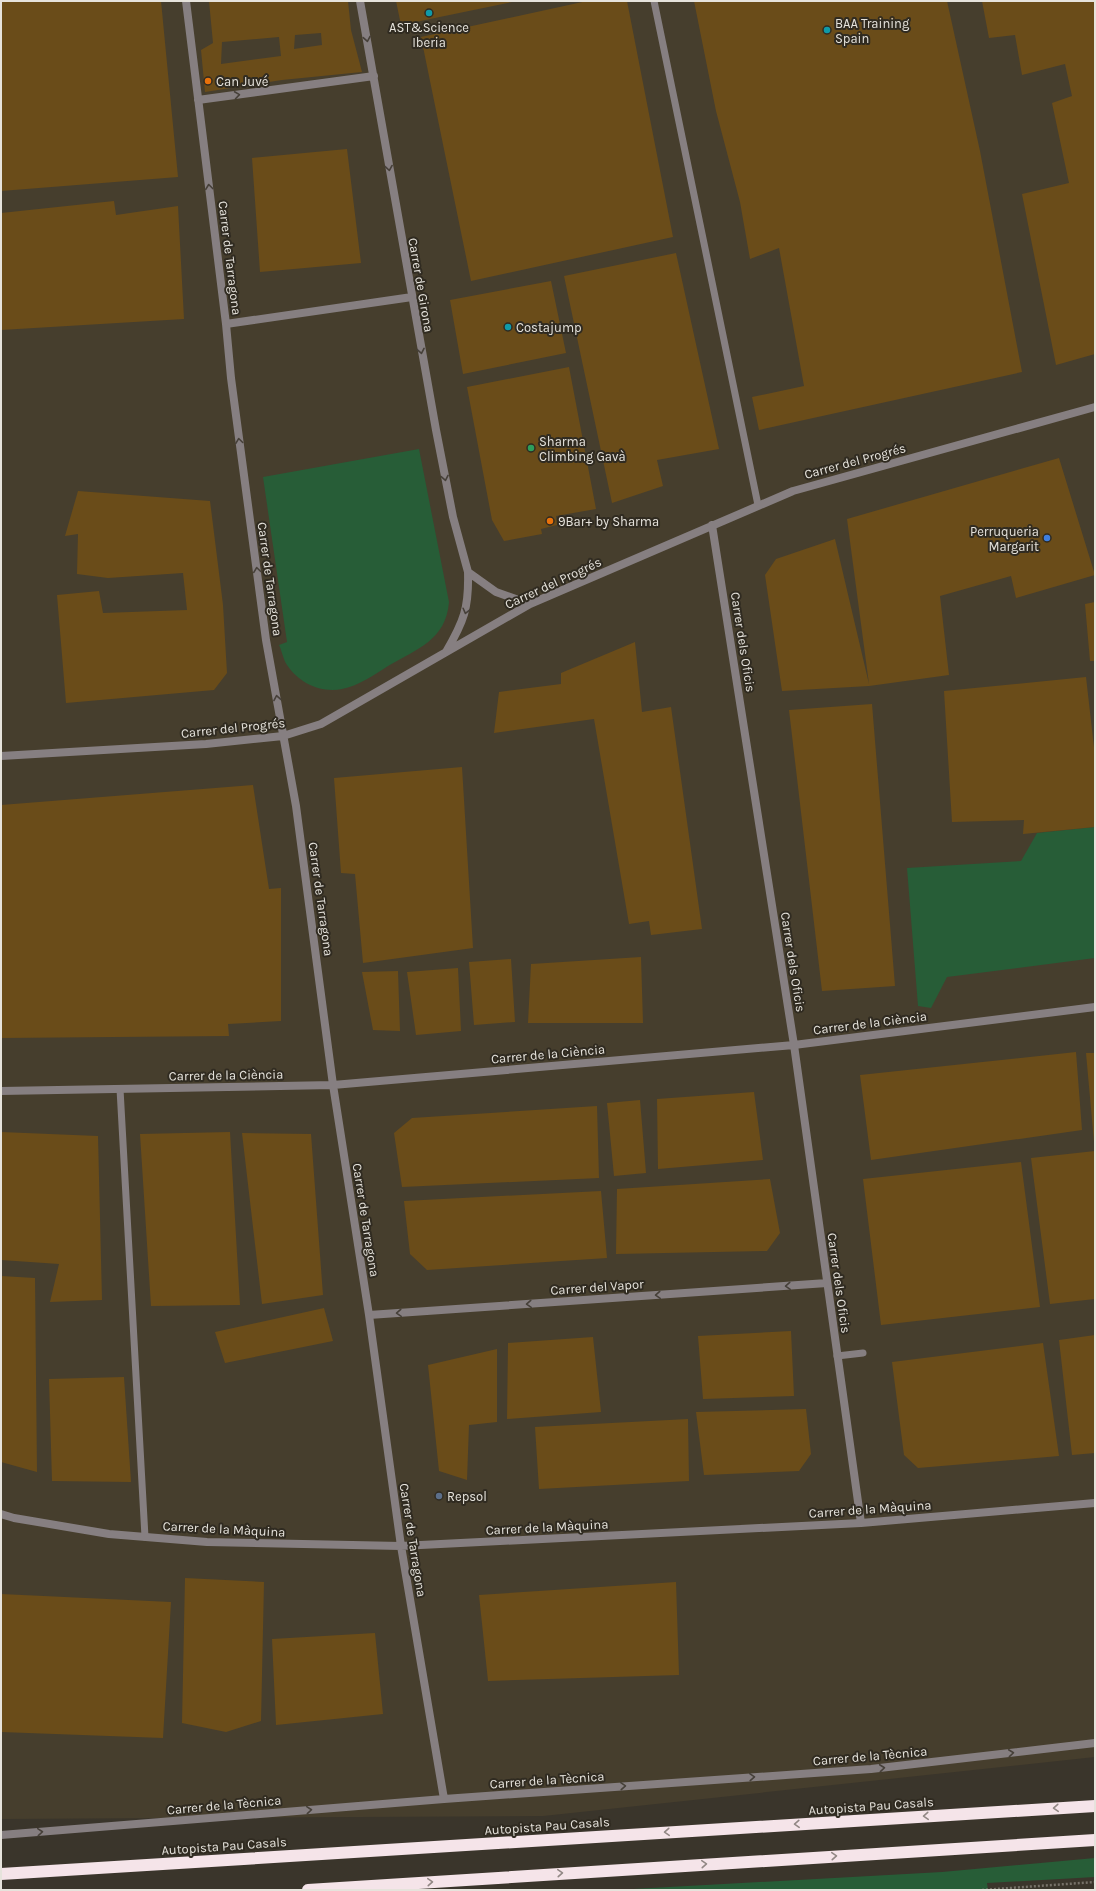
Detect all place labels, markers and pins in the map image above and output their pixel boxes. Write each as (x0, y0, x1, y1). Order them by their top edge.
marker: AST&Science Iberia (424, 8, 434, 18)
place label: BAA Training Spain (835, 16, 910, 46)
place label: AST&Science Iberia (389, 20, 469, 50)
marker: BAA Training Spain (822, 25, 832, 35)
place label: Can Juvé (216, 74, 269, 89)
marker: Can Juvé (203, 76, 213, 86)
place label: Costajump (516, 320, 582, 335)
marker: Costajump (503, 322, 513, 332)
place label: Sharma Climbing Gavà (539, 434, 626, 464)
marker: Sharma Climbing Gavà (526, 443, 536, 453)
place label: 9Bar+ by Sharma (558, 514, 659, 529)
marker: 9Bar+ by Sharma (545, 516, 555, 526)
place label: Perruqueria Margarit (970, 524, 1039, 554)
marker: Perruqueria Margarit (1042, 533, 1052, 543)
place label: Repsol (447, 1489, 487, 1504)
marker: Repsol (434, 1491, 444, 1501)

